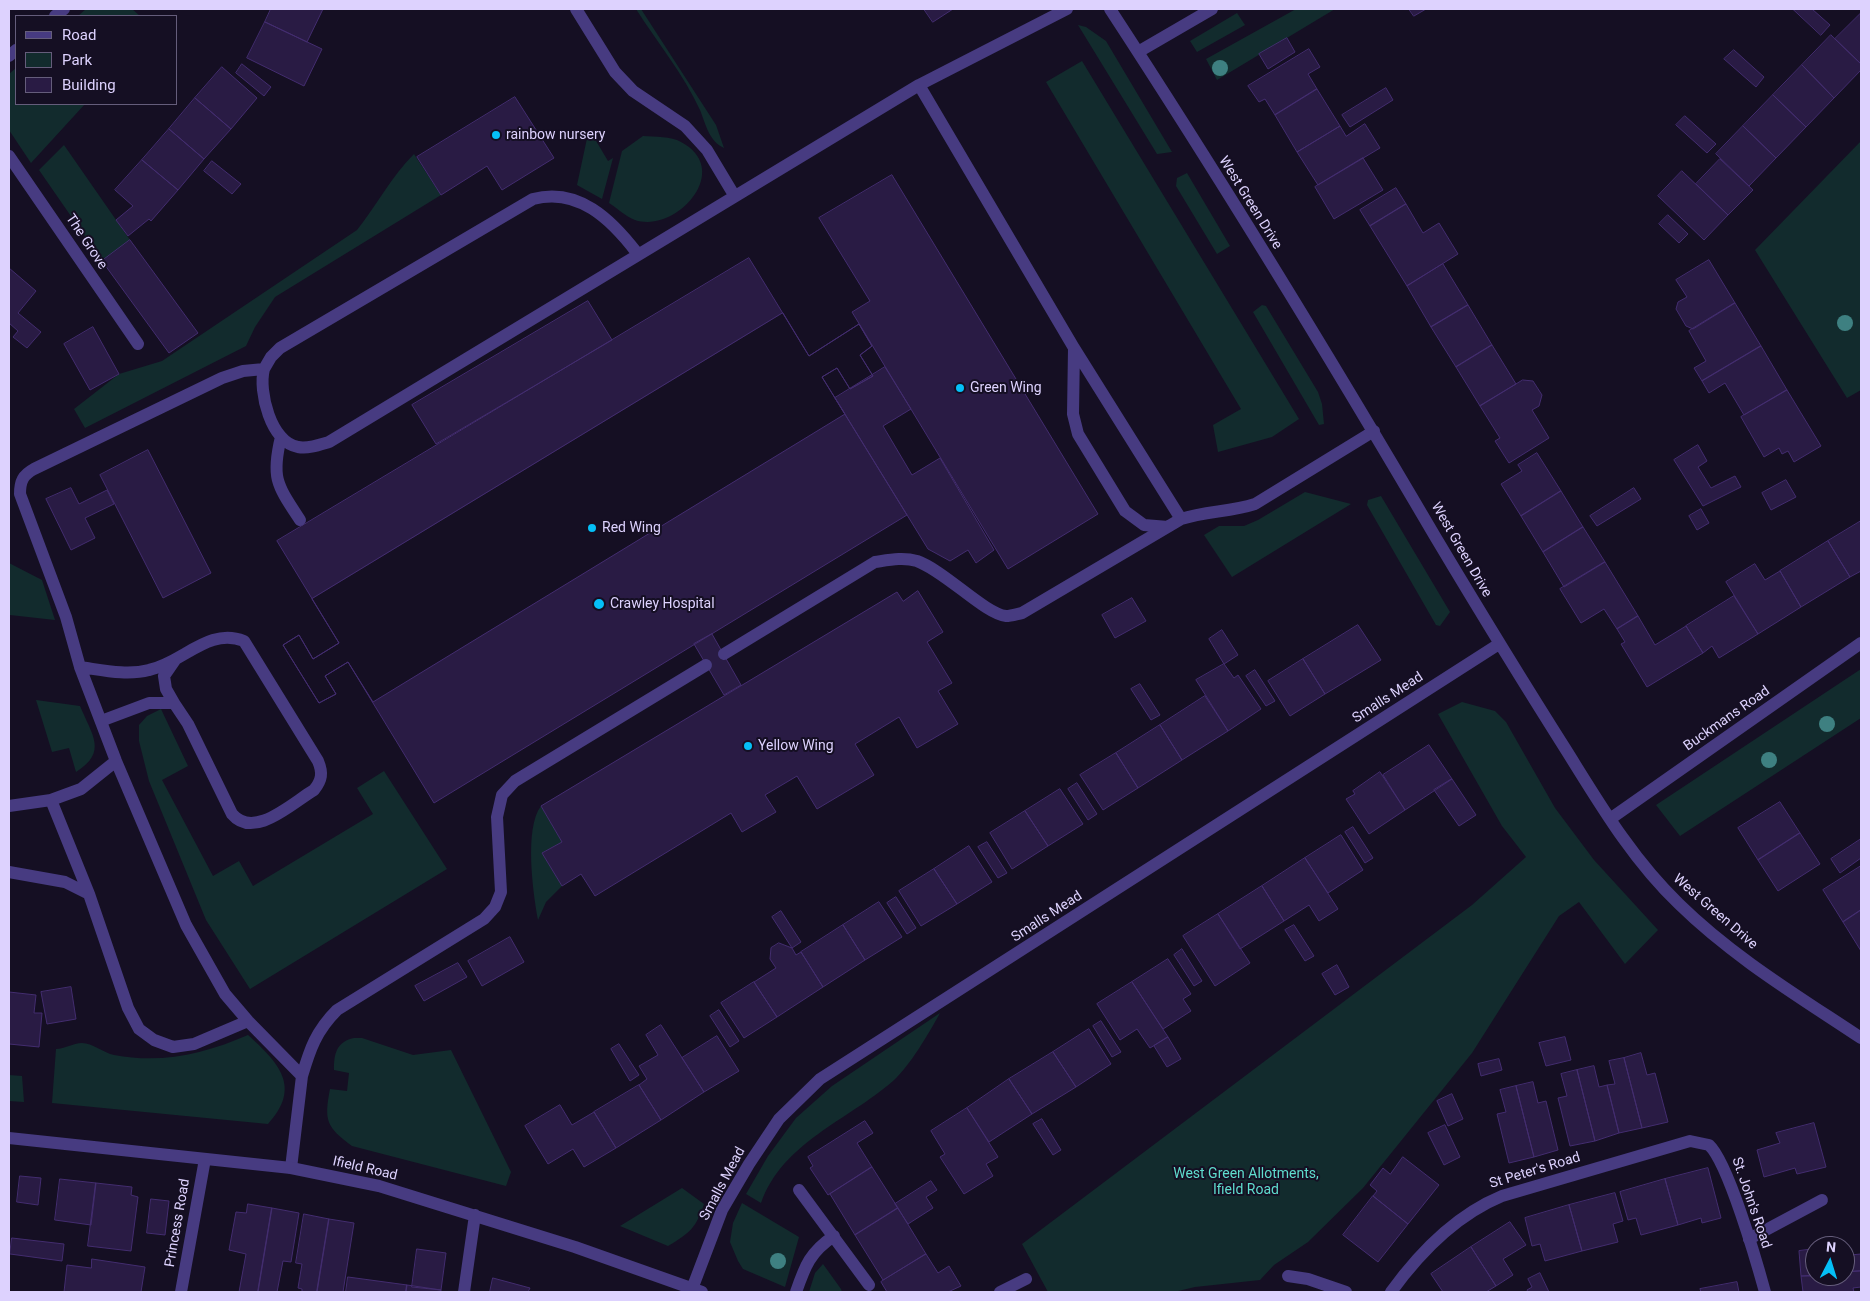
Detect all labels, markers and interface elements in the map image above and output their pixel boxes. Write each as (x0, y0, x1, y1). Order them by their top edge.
legend (15, 15, 178, 105)
text: Road (62, 26, 96, 44)
text: Park (62, 51, 92, 69)
text: Building (62, 76, 116, 94)
place label: rainbow nursery (506, 127, 605, 143)
marker: rainbow nursery (490, 129, 502, 141)
street label: West Green Drive (1215, 153, 1285, 253)
street label: The Grove (61, 211, 111, 273)
place label: Green Wing (970, 380, 1042, 396)
marker: Green Wing (954, 382, 966, 394)
street label: West Green Drive (1427, 500, 1495, 600)
place label: Red Wing (602, 520, 661, 536)
marker: Red Wing (586, 522, 598, 534)
place label: Crawley Hospital (610, 596, 715, 612)
marker: Crawley Hospital (592, 597, 606, 611)
street label: Smalls Mead (1350, 669, 1426, 727)
street label: Buckmans Road (1681, 683, 1773, 755)
place label: Yellow Wing (758, 738, 834, 754)
marker: Yellow Wing (742, 740, 754, 752)
street label: West Green Drive (1669, 871, 1761, 953)
street label: Smalls Mead (1009, 888, 1085, 946)
street label: Smalls Mead (697, 1144, 749, 1224)
street label: St Peter's Road (1488, 1149, 1582, 1193)
street label: Ifield Road (331, 1153, 399, 1185)
street label: St. John's Road (1728, 1155, 1774, 1251)
park label: West Green Allotments, Ifield Road (1173, 1166, 1319, 1198)
street label: Princess Road (162, 1177, 194, 1269)
north arrow (1805, 1236, 1855, 1286)
text: N (1826, 1239, 1837, 1255)

